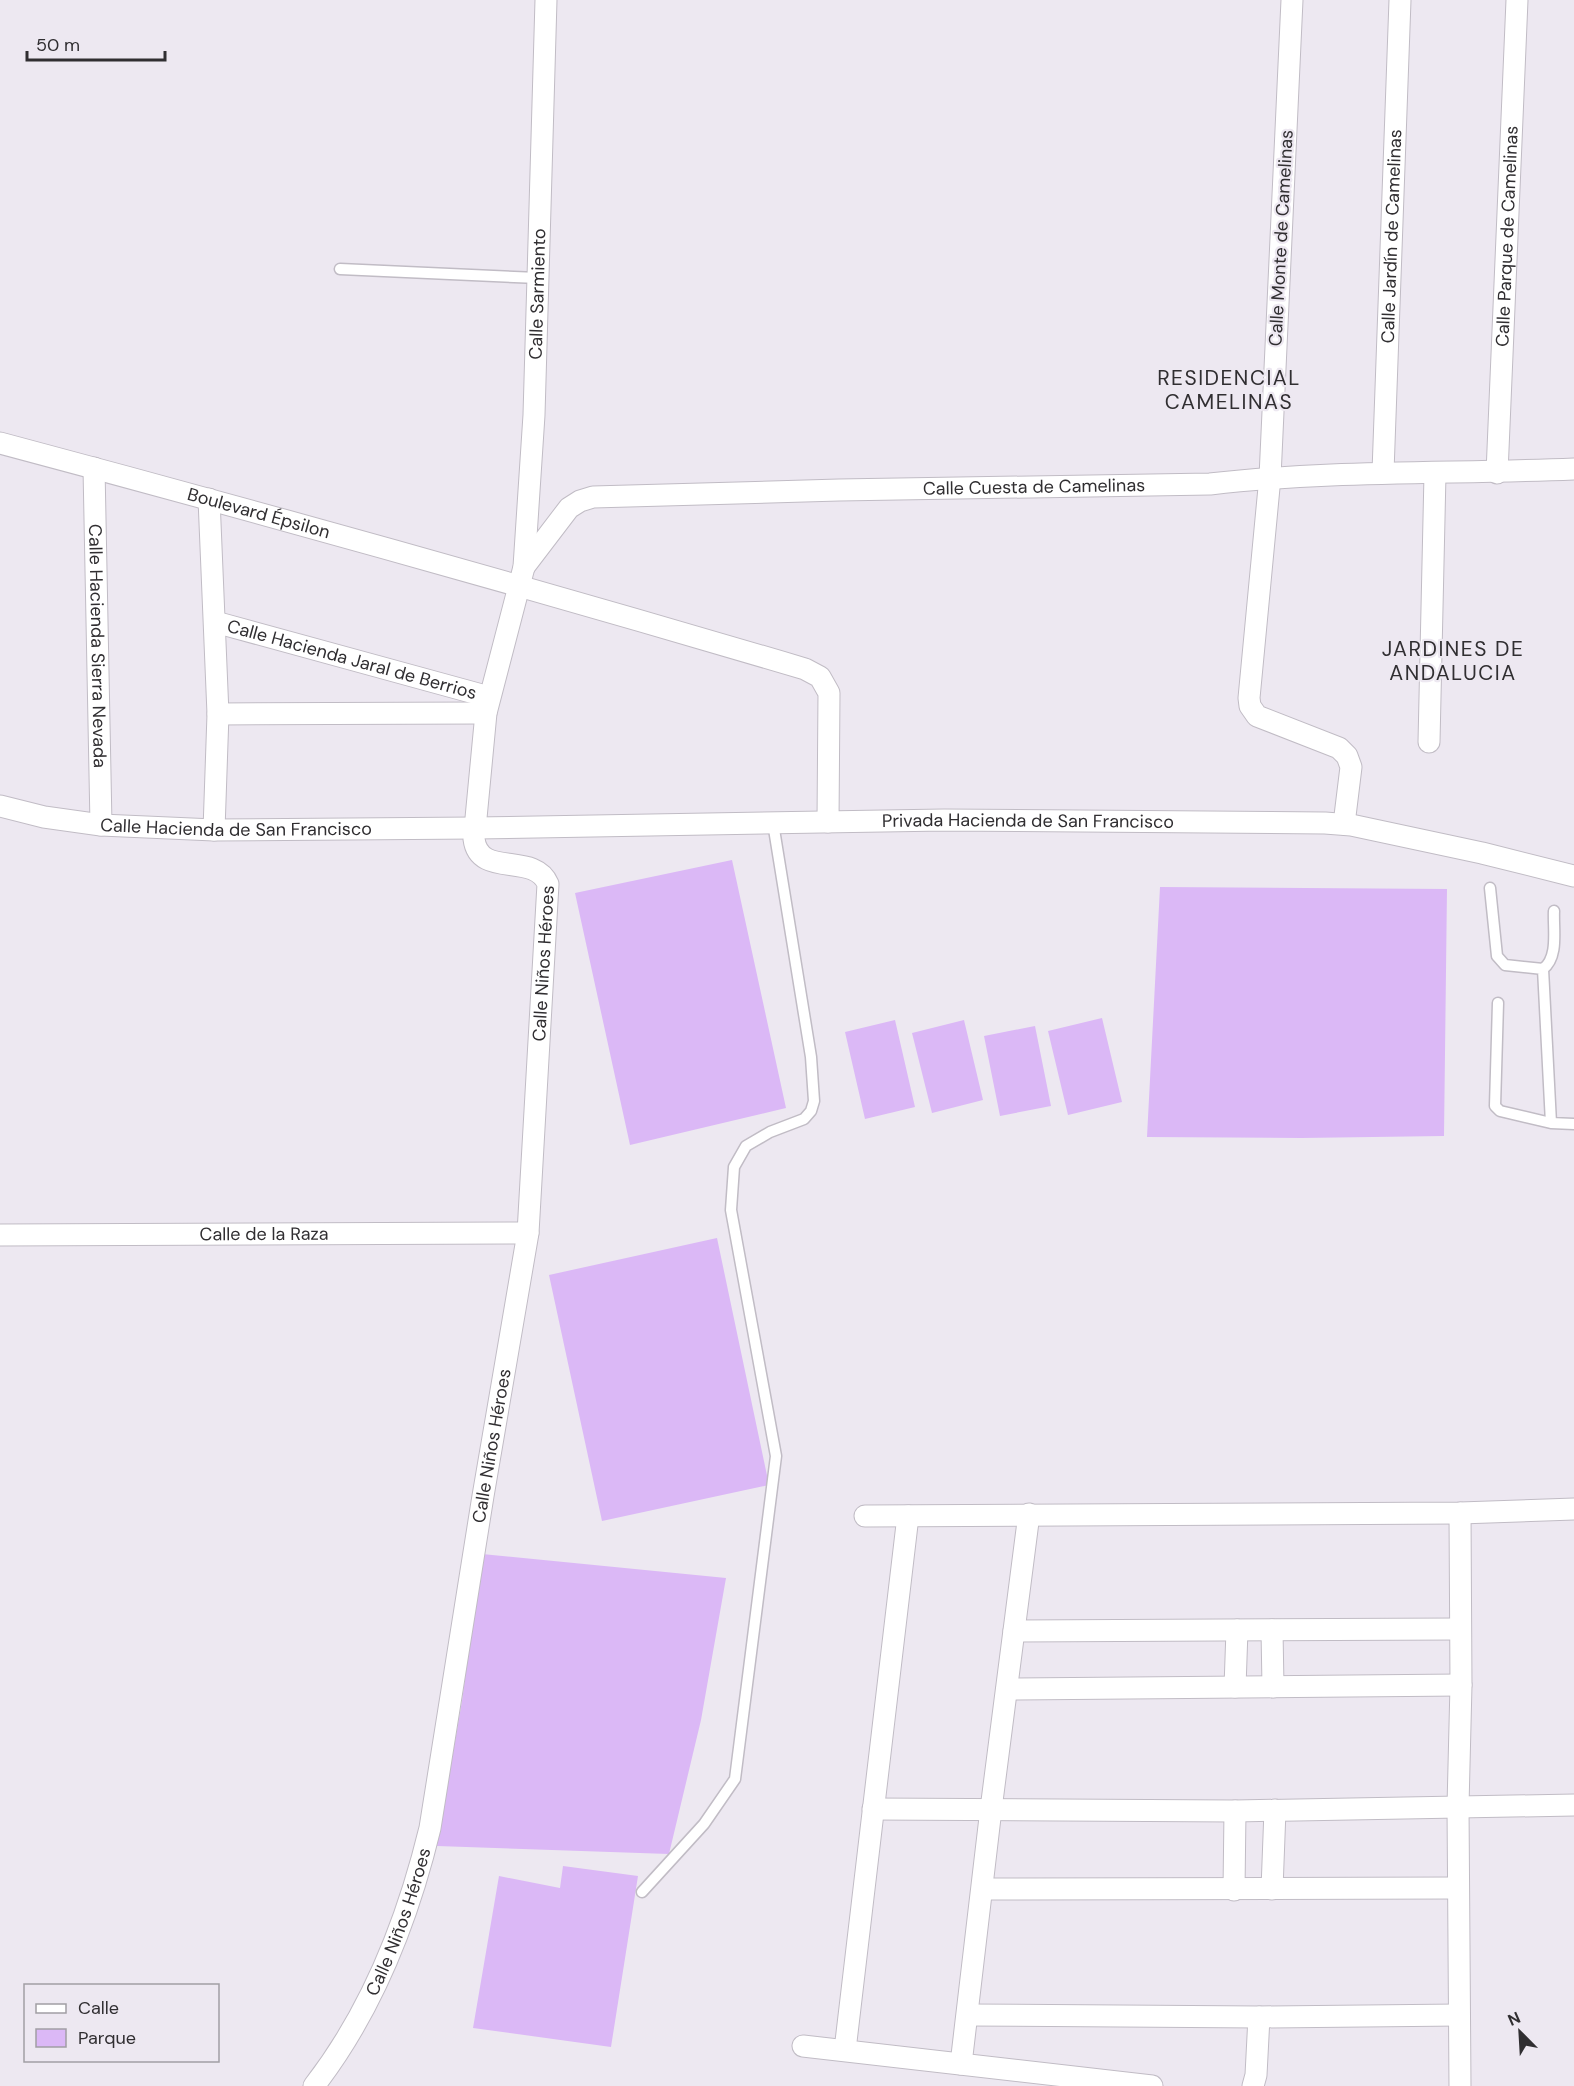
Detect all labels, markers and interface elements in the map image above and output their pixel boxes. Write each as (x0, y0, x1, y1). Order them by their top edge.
scale bar (27, 24, 165, 62)
text: 50 m (36, 33, 80, 57)
street label: Calle Parque de Camelinas (1490, 125, 1524, 347)
street label: Calle Monte de Camelinas (1263, 129, 1299, 347)
street label: Calle Jardín de Camelinas (1376, 129, 1407, 344)
street label: Calle Sarmiento (524, 228, 551, 360)
district label: RESIDENCIAL CAMELINAS (1157, 364, 1301, 416)
street label: Calle Cuesta de Camelinas (923, 473, 1145, 501)
street label: Boulevard Épsilon (185, 482, 333, 544)
street label: Calle Hacienda Sierra Nevada (83, 524, 112, 768)
street label: Calle Hacienda Jaral de Berrios (224, 614, 479, 705)
district label: JARDINES DE ANDALUCIA (1382, 635, 1524, 687)
street label: Privada Hacienda de San Francisco (882, 808, 1174, 834)
street label: Calle Hacienda de San Francisco (100, 813, 372, 842)
street label: Calle Niños Héroes (527, 885, 560, 1042)
street label: Calle de la Raza (199, 1222, 329, 1246)
street label: Calle Niños Héroes (467, 1367, 517, 1525)
street label: Calle Niños Héroes (360, 1845, 436, 2000)
legend (24, 1984, 219, 2062)
text: Calle (78, 1996, 119, 2020)
north arrow (1490, 2002, 1550, 2062)
text: N (1505, 2007, 1524, 2031)
text: Parque (78, 2026, 136, 2050)

